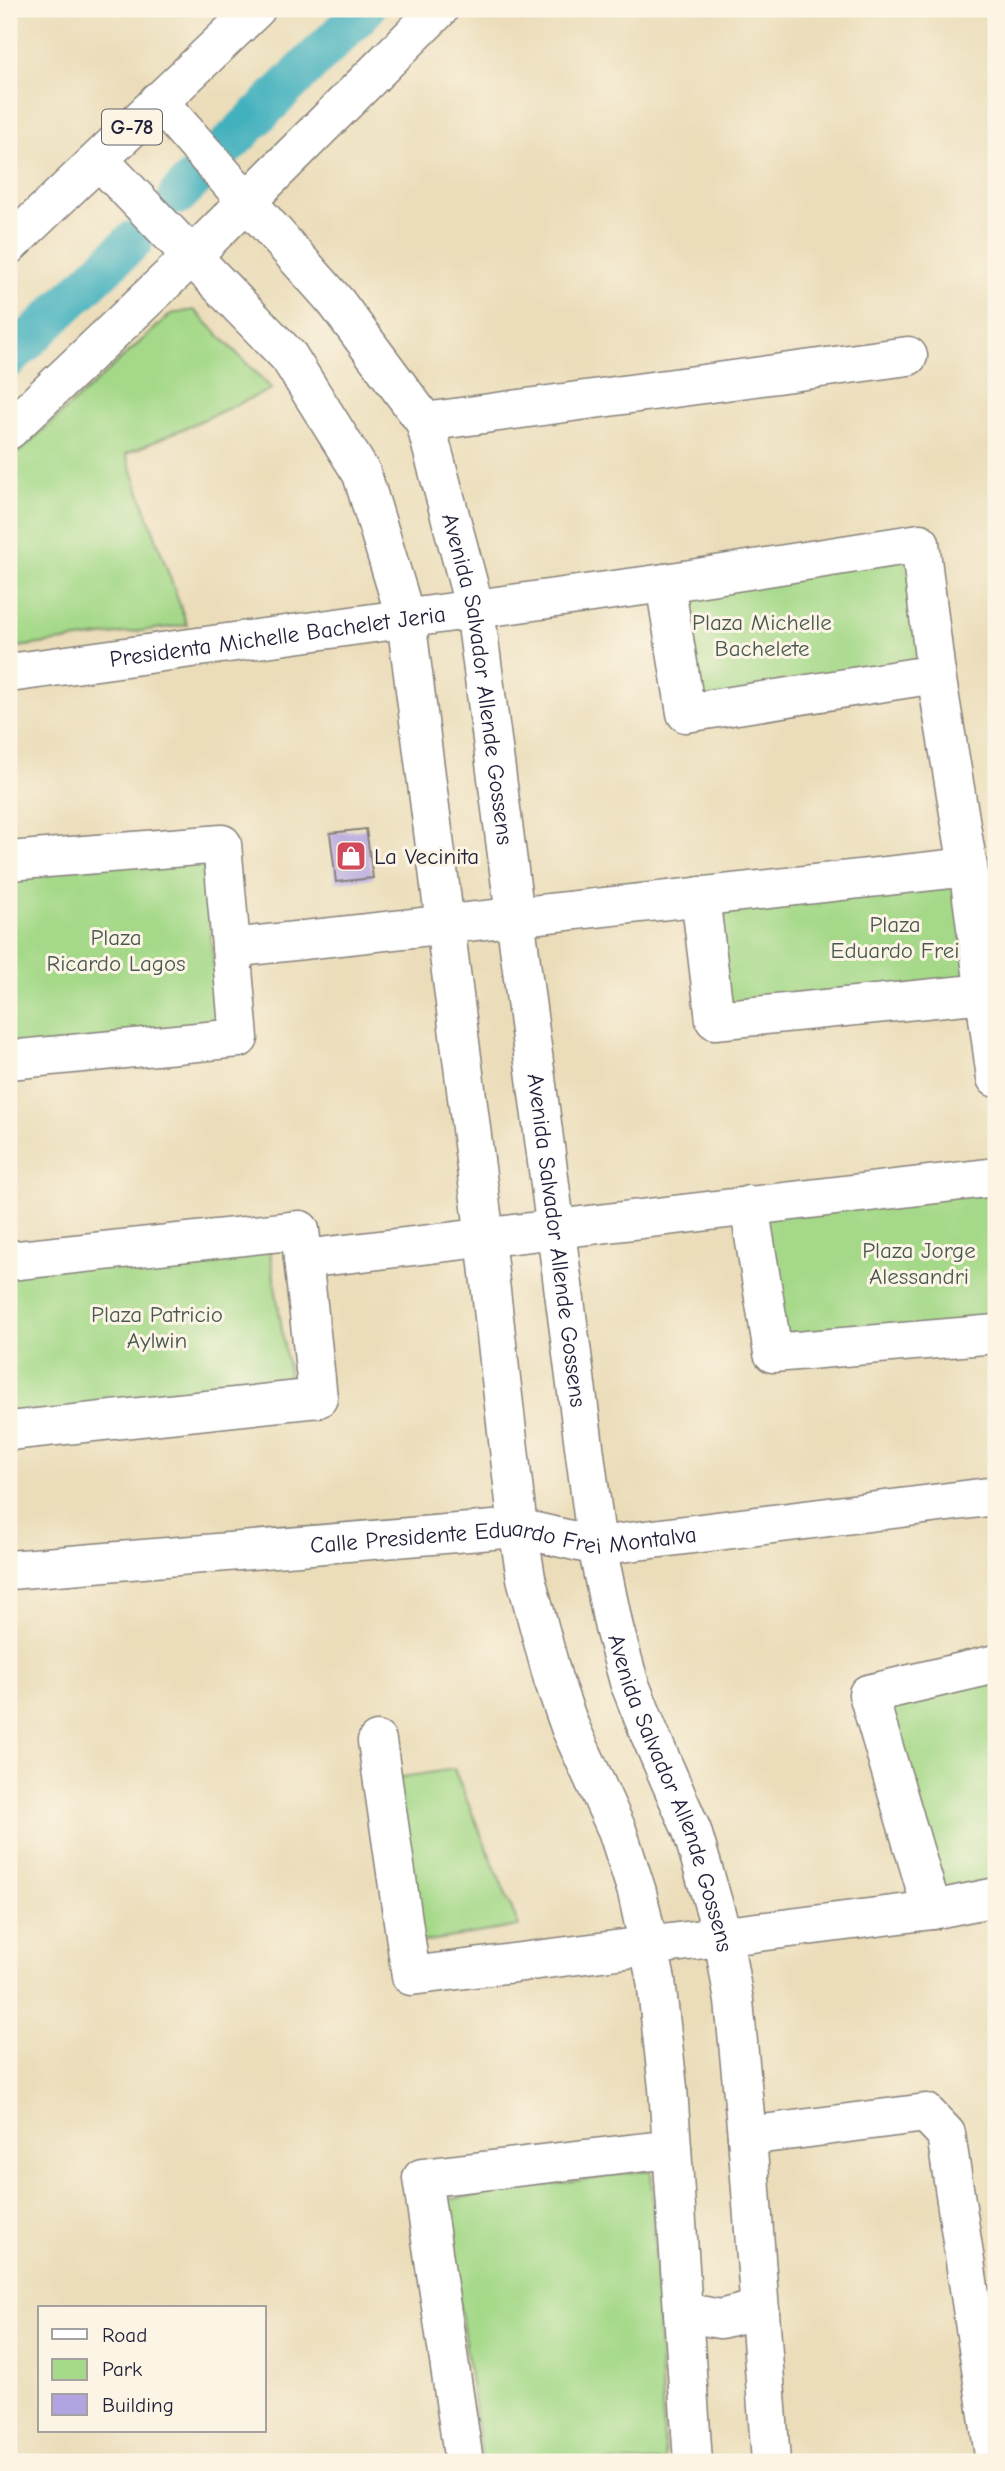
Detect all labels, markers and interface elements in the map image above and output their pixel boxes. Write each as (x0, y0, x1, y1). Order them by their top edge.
road number: G-78 (102, 110, 162, 144)
street label: Avenida Salvador Allende Gossens (436, 510, 519, 846)
street label: Presidenta Michelle Bachelet Jeria (108, 600, 447, 673)
park label: Plaza Michelle Bachelete (692, 609, 832, 662)
shop icon: La Vecinita (334, 839, 368, 873)
place label: La Vecinita (374, 843, 479, 870)
park label: Plaza Eduardo Frei (831, 911, 959, 964)
park label: Plaza Ricardo Lagos (46, 924, 186, 977)
street label: Avenida Salvador Allende Gossens (522, 1072, 592, 1409)
park label: Plaza Jorge Alessandri (862, 1237, 976, 1290)
park label: Plaza Patricio Aylwin (91, 1301, 223, 1354)
street label: Calle Presidente Eduardo Frei Montalva (309, 1514, 698, 1560)
street label: Avenida Salvador Allende Gossens (603, 1631, 739, 1954)
legend (38, 2306, 266, 2432)
text: Road (102, 2323, 147, 2347)
text: Park (102, 2357, 142, 2381)
text: Building (102, 2393, 174, 2417)

